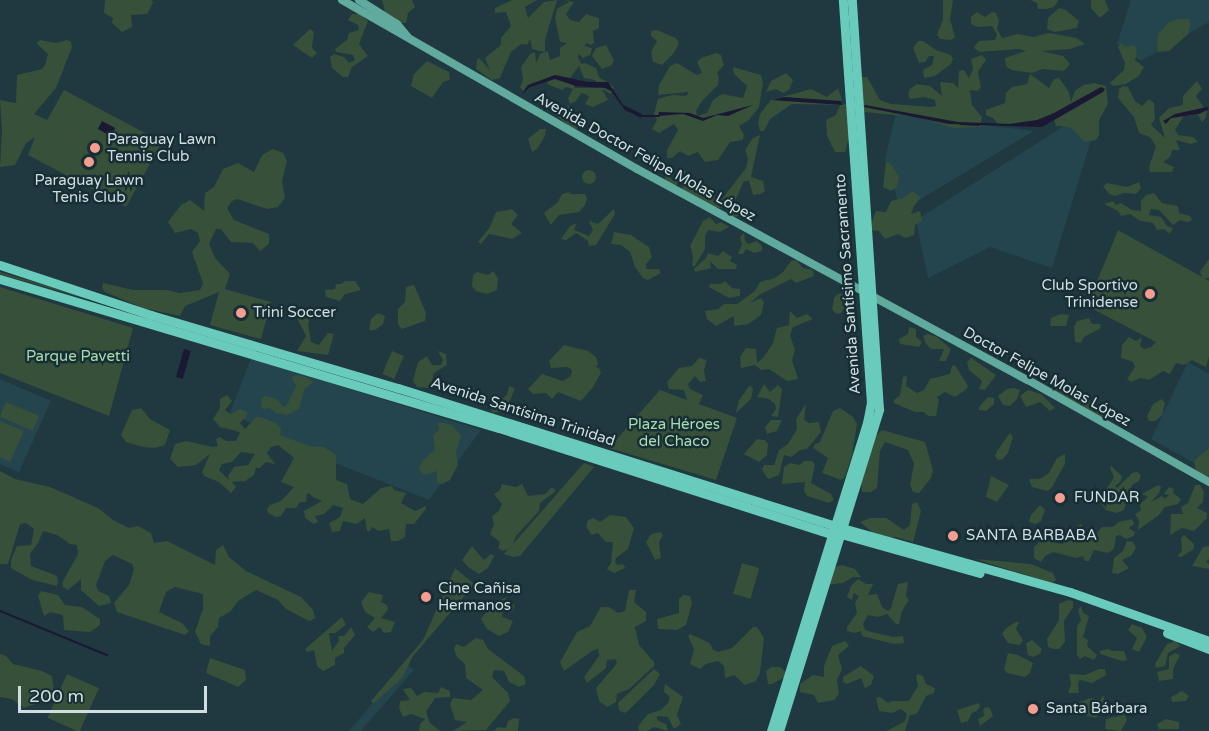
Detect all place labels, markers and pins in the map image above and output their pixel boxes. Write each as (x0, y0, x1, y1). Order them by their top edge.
place label: Paraguay Lawn Tennis Club (107, 130, 216, 165)
marker: Paraguay Lawn Tennis Club (88, 141, 102, 155)
marker: Paraguay Lawn Tenis Club (82, 155, 96, 169)
place label: Paraguay Lawn Tenis Club (34, 171, 144, 206)
place label: Club Sportivo Trinidense (1041, 276, 1138, 311)
marker: Club Sportivo Trinidense (1143, 287, 1157, 301)
place label: Trini Soccer (253, 304, 336, 322)
marker: Trini Soccer (234, 306, 248, 320)
marker: FUNDAR (1051, 489, 1069, 507)
place label: FUNDAR (1074, 489, 1139, 507)
marker: SANTA BARBABA (944, 527, 962, 545)
place label: SANTA BARBABA (966, 527, 1097, 545)
place label: Cine Cañisa Hermanos (438, 579, 521, 614)
marker: Cine Cañisa Hermanos (419, 590, 433, 604)
marker: Santa Bárbara (1024, 700, 1042, 718)
place label: Santa Bárbara (1046, 700, 1147, 718)

